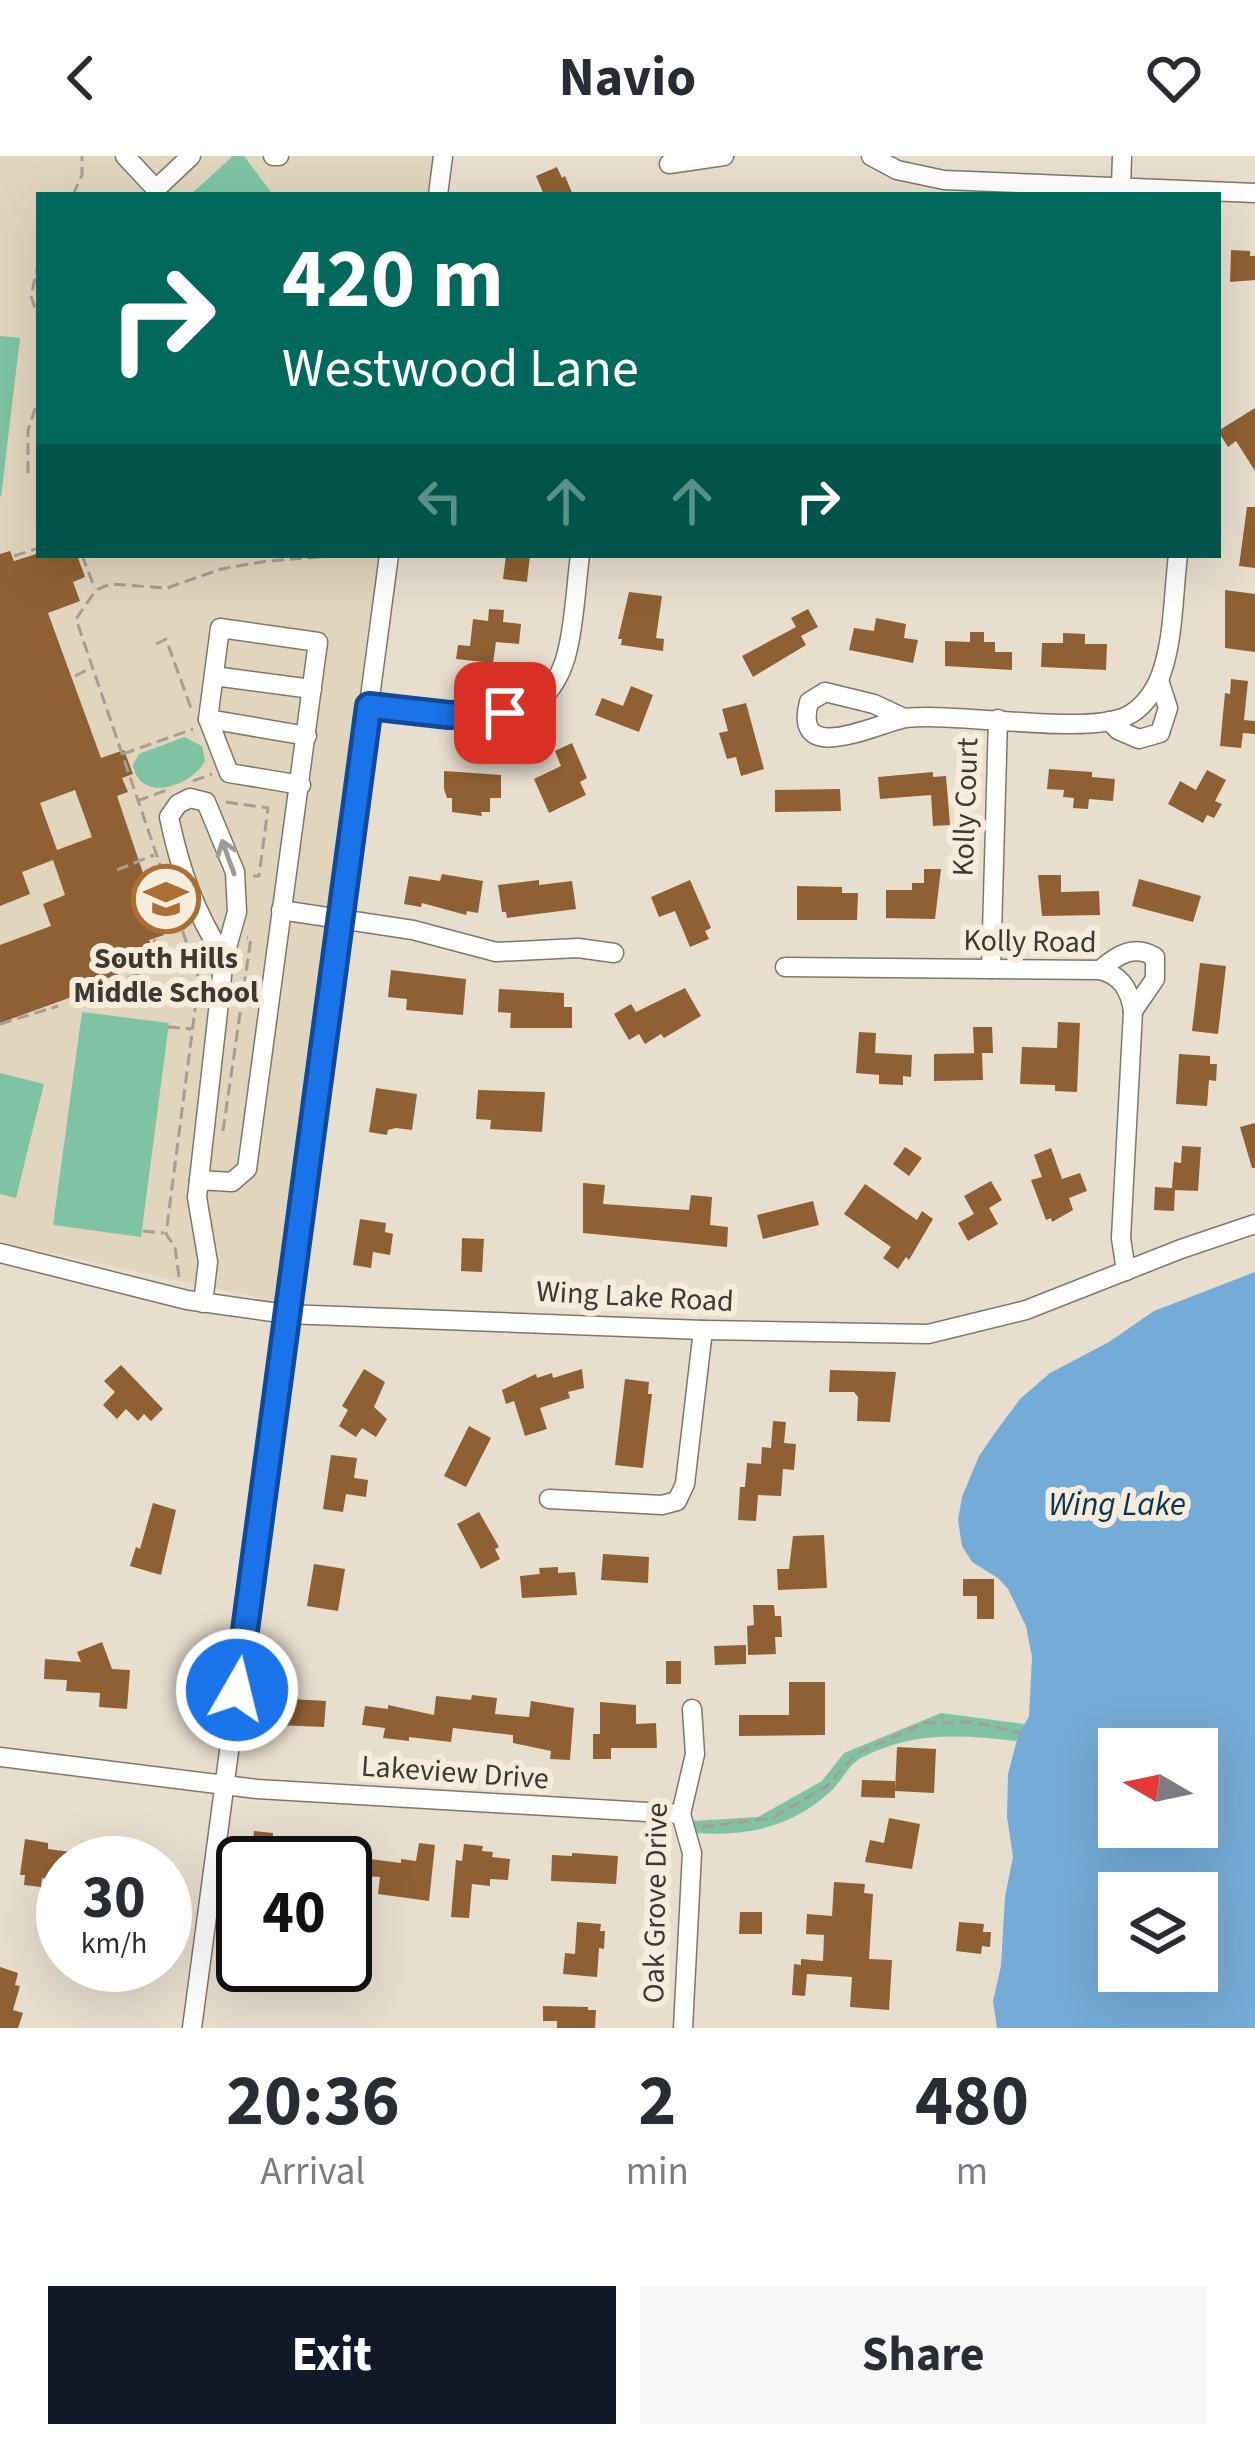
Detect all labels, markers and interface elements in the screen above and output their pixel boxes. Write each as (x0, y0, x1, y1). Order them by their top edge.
text: Navio (559, 40, 696, 117)
icon: back (48, 45, 114, 111)
icon: heart (1141, 45, 1207, 111)
text: 420 m (282, 220, 504, 340)
icon: right (84, 240, 240, 396)
text: Westwood Lane (282, 331, 639, 408)
icon: left (407, 468, 473, 534)
icon: ahead (533, 468, 599, 534)
icon: ahead (659, 468, 725, 534)
icon: right (785, 468, 851, 534)
pin (454, 662, 556, 764)
icon: arrive (472, 680, 538, 746)
street label: Kolly Court (942, 737, 989, 877)
one-way arrow (215, 839, 237, 876)
school or university icon: South Hills Middle School (131, 864, 201, 934)
street label: Kolly Road (963, 919, 1097, 964)
place label: South Hills Middle School (73, 937, 259, 1014)
street label: Wing Lake Road (535, 1270, 735, 1323)
water label: Wing Lake (1048, 1481, 1186, 1528)
position arrow (174, 1627, 300, 1753)
north arrow (1098, 1728, 1218, 1848)
map controls (1098, 1728, 1218, 1992)
street label: Lakeview Drive (360, 1744, 550, 1801)
street label: Oak Grove Drive (632, 1802, 679, 2004)
speed limit sign: 40 (216, 1836, 372, 1992)
text: 30 (82, 1856, 146, 1941)
button: layers (1098, 1872, 1218, 1992)
text: km/h (81, 1922, 147, 1965)
text: 20:36 (226, 2050, 400, 2153)
text: 2 (638, 2050, 676, 2153)
text: 480 (915, 2050, 1029, 2153)
text: Arrival (260, 2144, 365, 2200)
text: min (626, 2144, 689, 2200)
text: m (956, 2144, 988, 2200)
button: Exit (48, 2286, 616, 2424)
button: Share (640, 2286, 1207, 2424)

